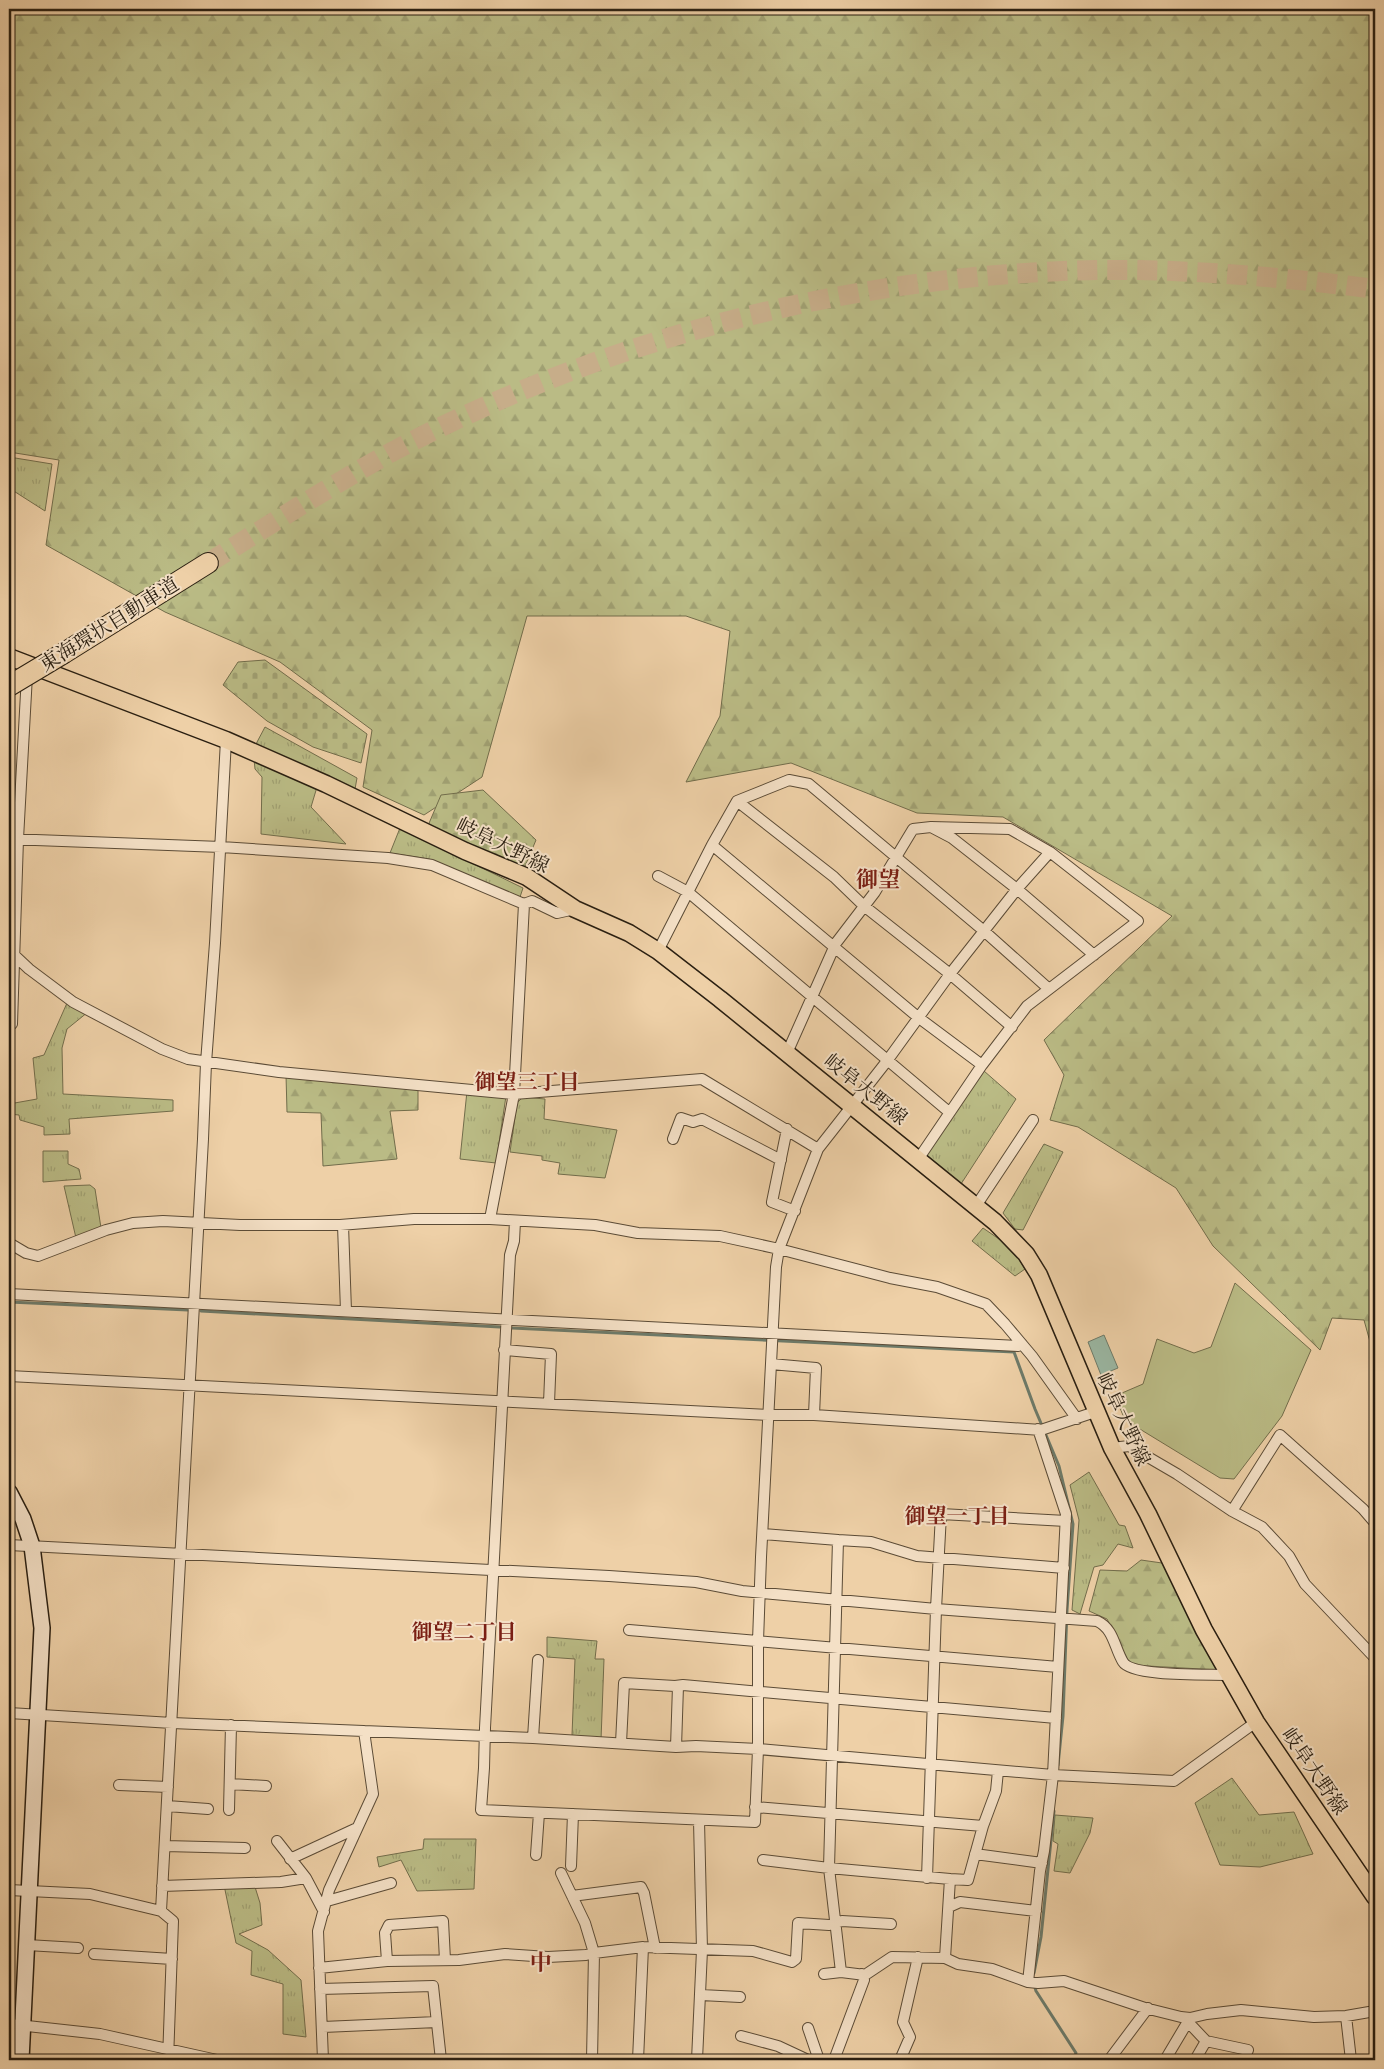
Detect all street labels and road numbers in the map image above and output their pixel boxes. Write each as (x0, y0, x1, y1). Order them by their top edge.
street label: 東海環状自動車道 (33, 569, 184, 678)
street label: 岐阜大野線 (452, 810, 555, 880)
street label: 岐阜大野線 (818, 1046, 914, 1131)
street label: 岐阜大野線 (1090, 1367, 1159, 1470)
street label: 岐阜大野線 (1275, 1721, 1355, 1820)

